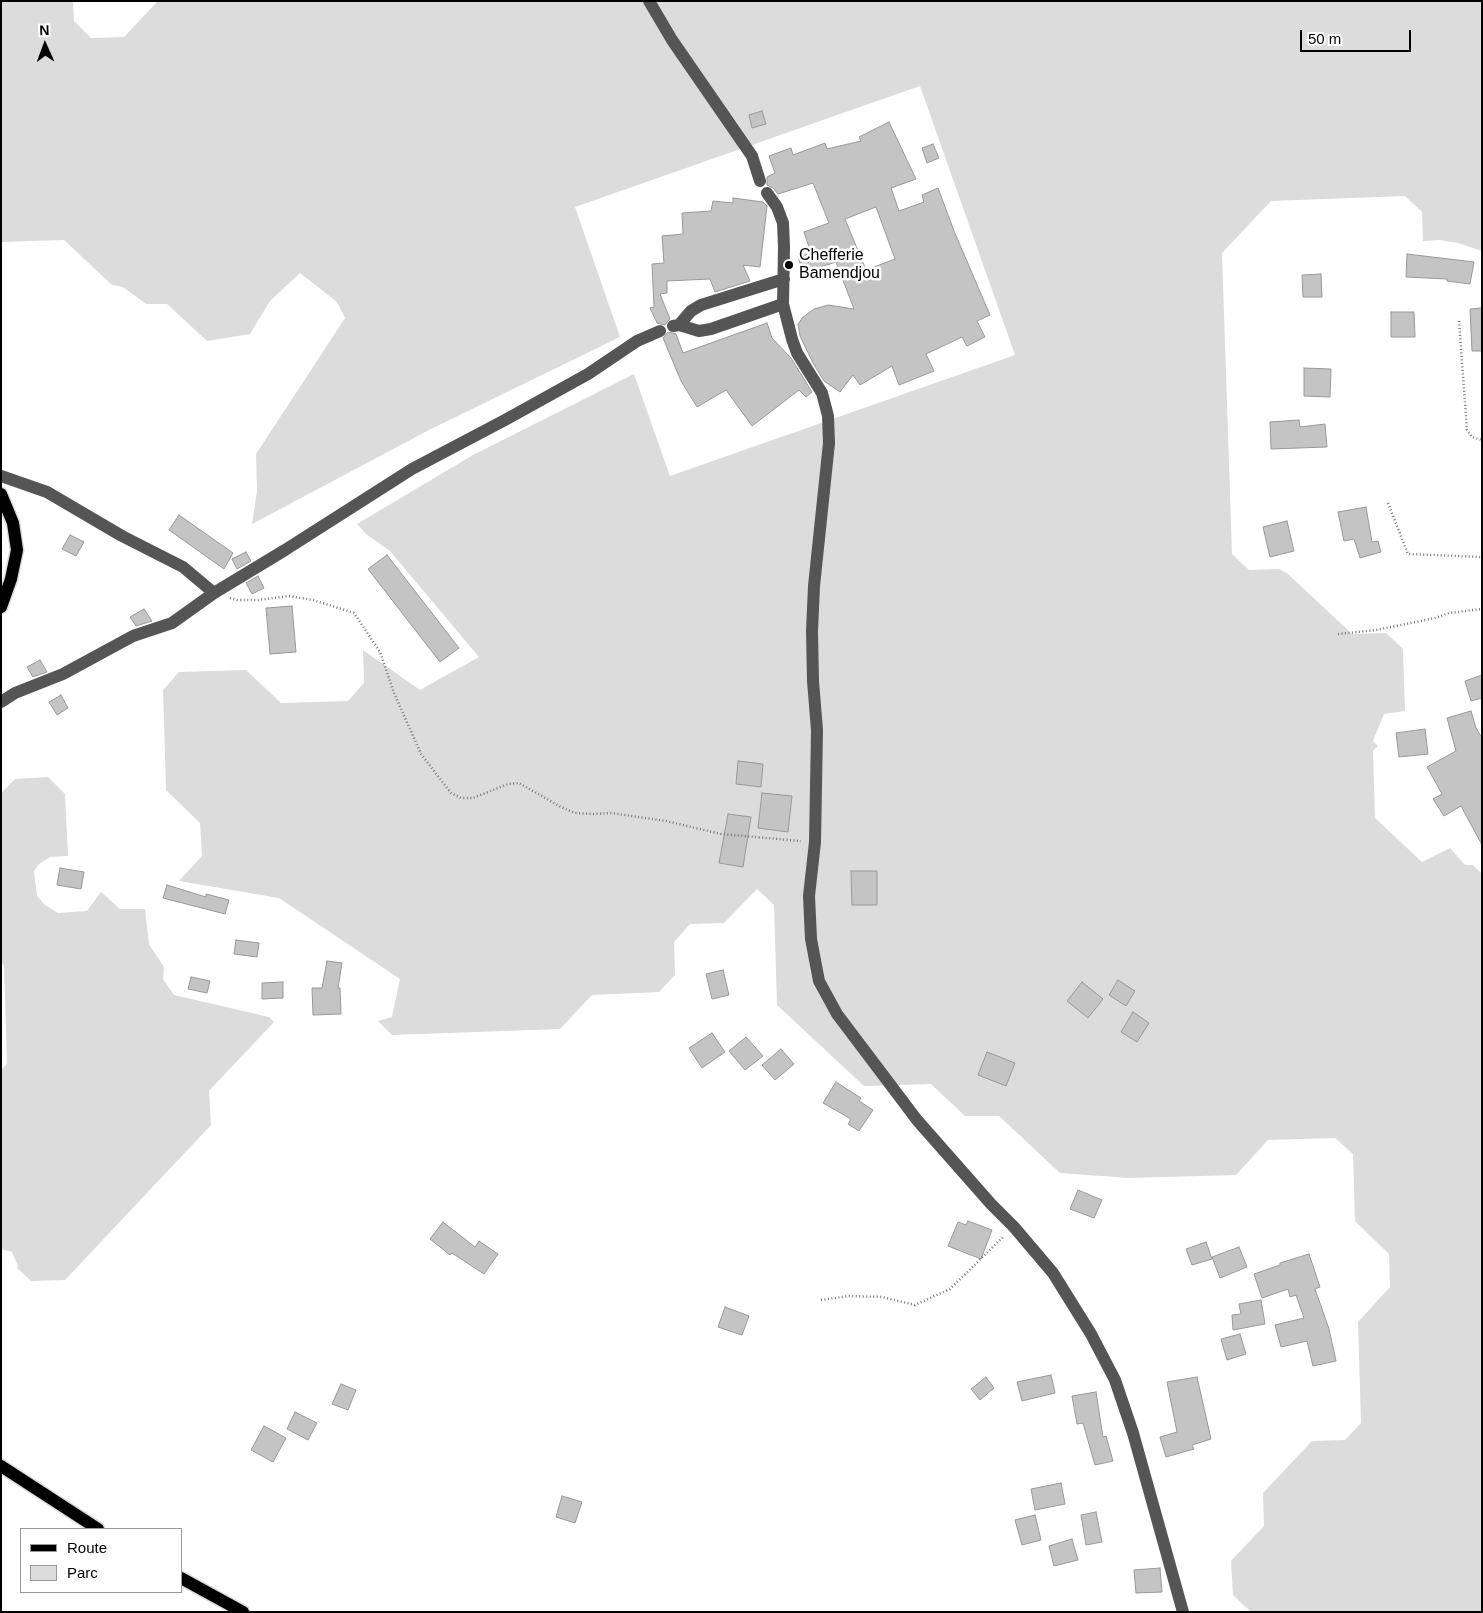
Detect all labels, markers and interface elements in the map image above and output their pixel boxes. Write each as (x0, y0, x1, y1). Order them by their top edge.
north arrow (20, 20, 70, 70)
scale bar (1303, 20, 1414, 52)
text: N (39, 22, 50, 38)
text: 50 m (1308, 30, 1341, 47)
place label: Chefferie Bamendjou (799, 246, 880, 284)
marker: Chefferie Bamendjou (783, 259, 795, 271)
legend (20, 1528, 182, 1593)
text: Route (67, 1539, 107, 1556)
text: Parc (67, 1564, 98, 1581)

